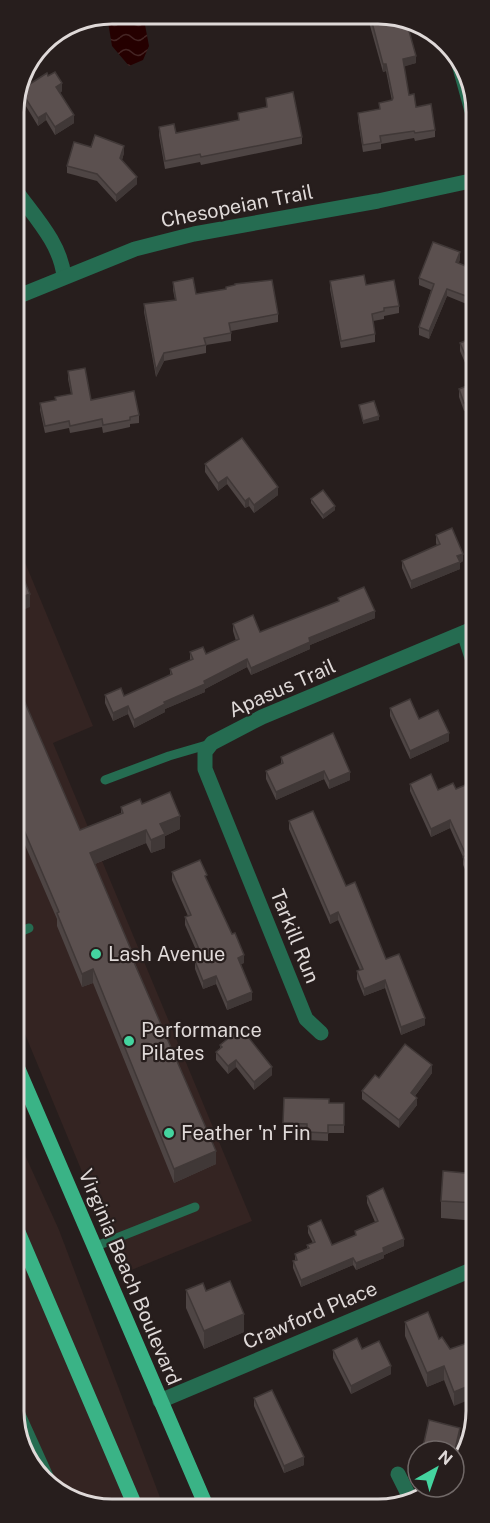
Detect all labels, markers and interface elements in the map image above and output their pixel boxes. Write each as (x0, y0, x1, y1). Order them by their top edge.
street label: Chesopeian Trail (159, 179, 315, 233)
street label: Apasus Trail (225, 654, 339, 722)
street label: Tarkill Run (265, 886, 325, 986)
place label: Lash Avenue (108, 942, 225, 966)
marker: Lash Avenue (89, 947, 103, 961)
place label: Performance Pilates (141, 1018, 262, 1065)
marker: Performance Pilates (122, 1034, 136, 1048)
place label: Feather 'n' Fin (181, 1121, 311, 1145)
marker: Feather 'n' Fin (162, 1126, 176, 1140)
street label: Virginia Beach Boulevard (74, 1165, 186, 1389)
street label: Crawford Place (239, 1276, 381, 1354)
north arrow (406, 1439, 466, 1499)
text: N (434, 1447, 456, 1469)

